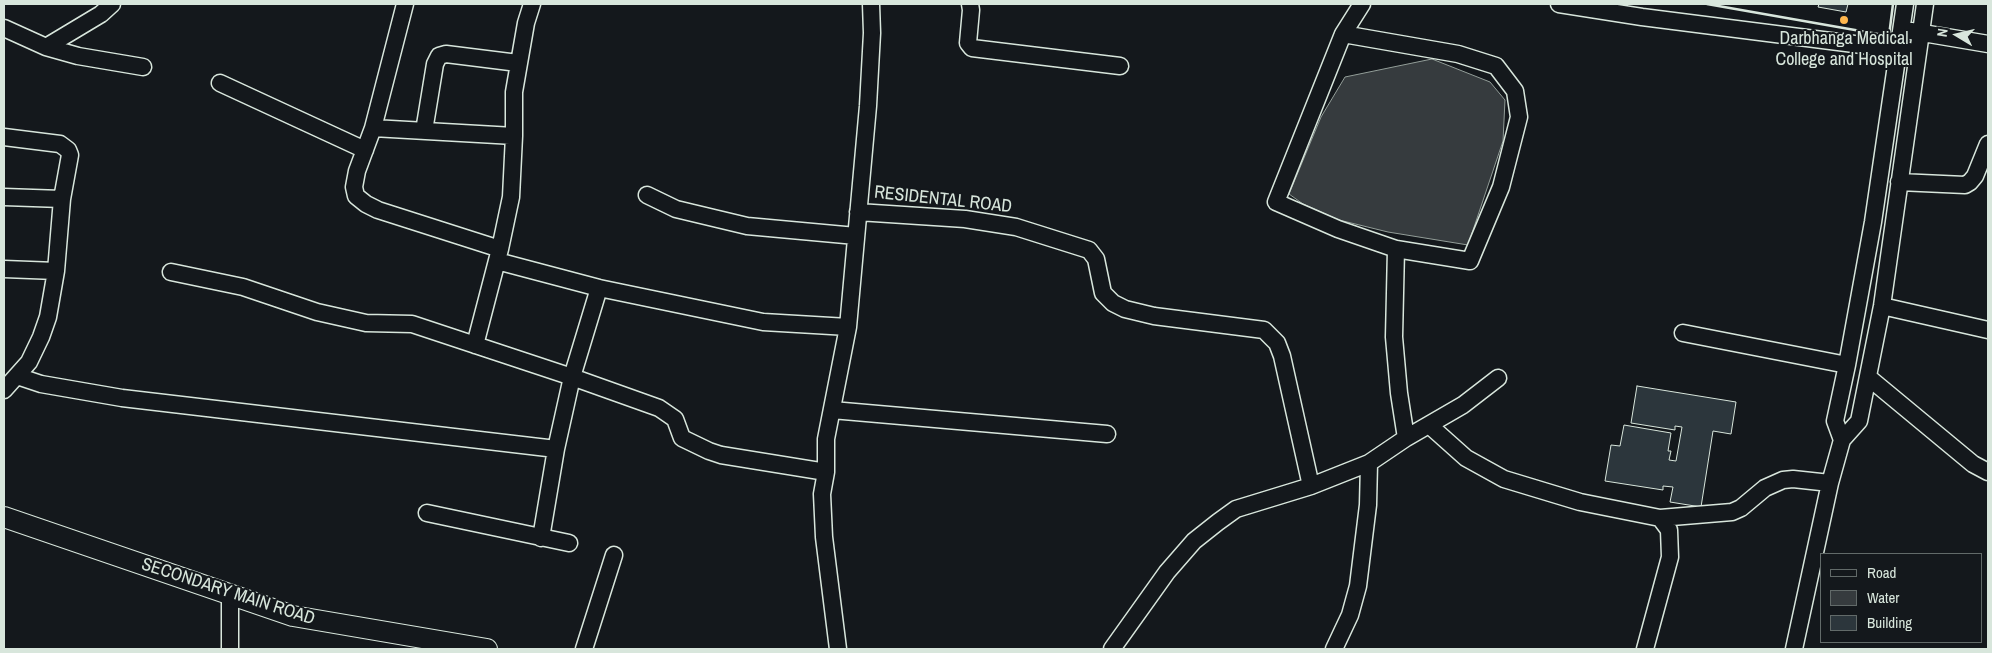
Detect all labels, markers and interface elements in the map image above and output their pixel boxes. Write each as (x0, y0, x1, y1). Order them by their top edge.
north arrow (1932, 10, 1982, 60)
marker: Darbhanga Medical College and Hospital (1838, 14, 1850, 26)
text: N (1933, 27, 1952, 38)
place label: Darbhanga Medical College and Hospital (1775, 28, 1913, 70)
street label: RESIDENTAL ROAD (873, 182, 1013, 218)
legend (1820, 553, 1982, 643)
street label: SECONDARY MAIN ROAD (139, 554, 317, 630)
text: Road (1867, 562, 1896, 583)
text: Water (1867, 587, 1899, 608)
text: Building (1867, 612, 1912, 633)

